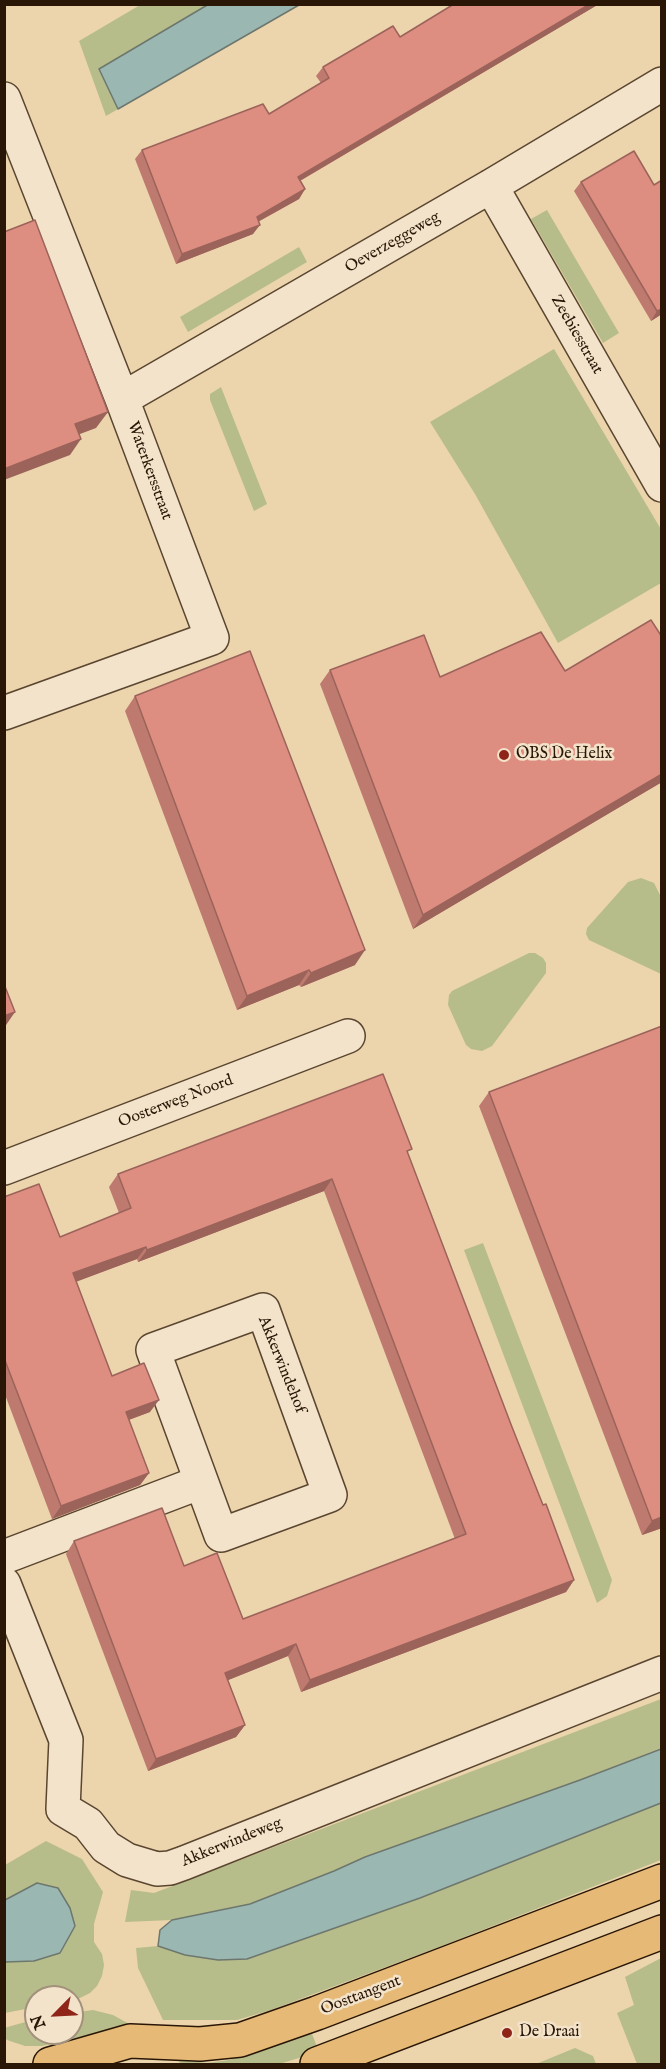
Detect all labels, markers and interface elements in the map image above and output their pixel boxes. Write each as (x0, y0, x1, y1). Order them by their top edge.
street label: Oeverzeggeweg (342, 208, 444, 278)
street label: Zeebiesstraat (546, 292, 606, 378)
street label: Waterkersstraat (122, 419, 176, 523)
place label: OBS De Helix (516, 745, 612, 765)
marker: OBS De Helix (497, 748, 511, 762)
street label: Oosterweg Noord (116, 1071, 236, 1133)
street label: Akkerwindehof (253, 1314, 309, 1416)
street label: Akkerwindeweg (179, 1814, 285, 1872)
street label: Oosttangent (318, 1972, 404, 2020)
north arrow (24, 1985, 84, 2045)
text: N (27, 2011, 51, 2032)
place label: De Draai (519, 2023, 580, 2043)
marker: De Draai (500, 2026, 514, 2040)

